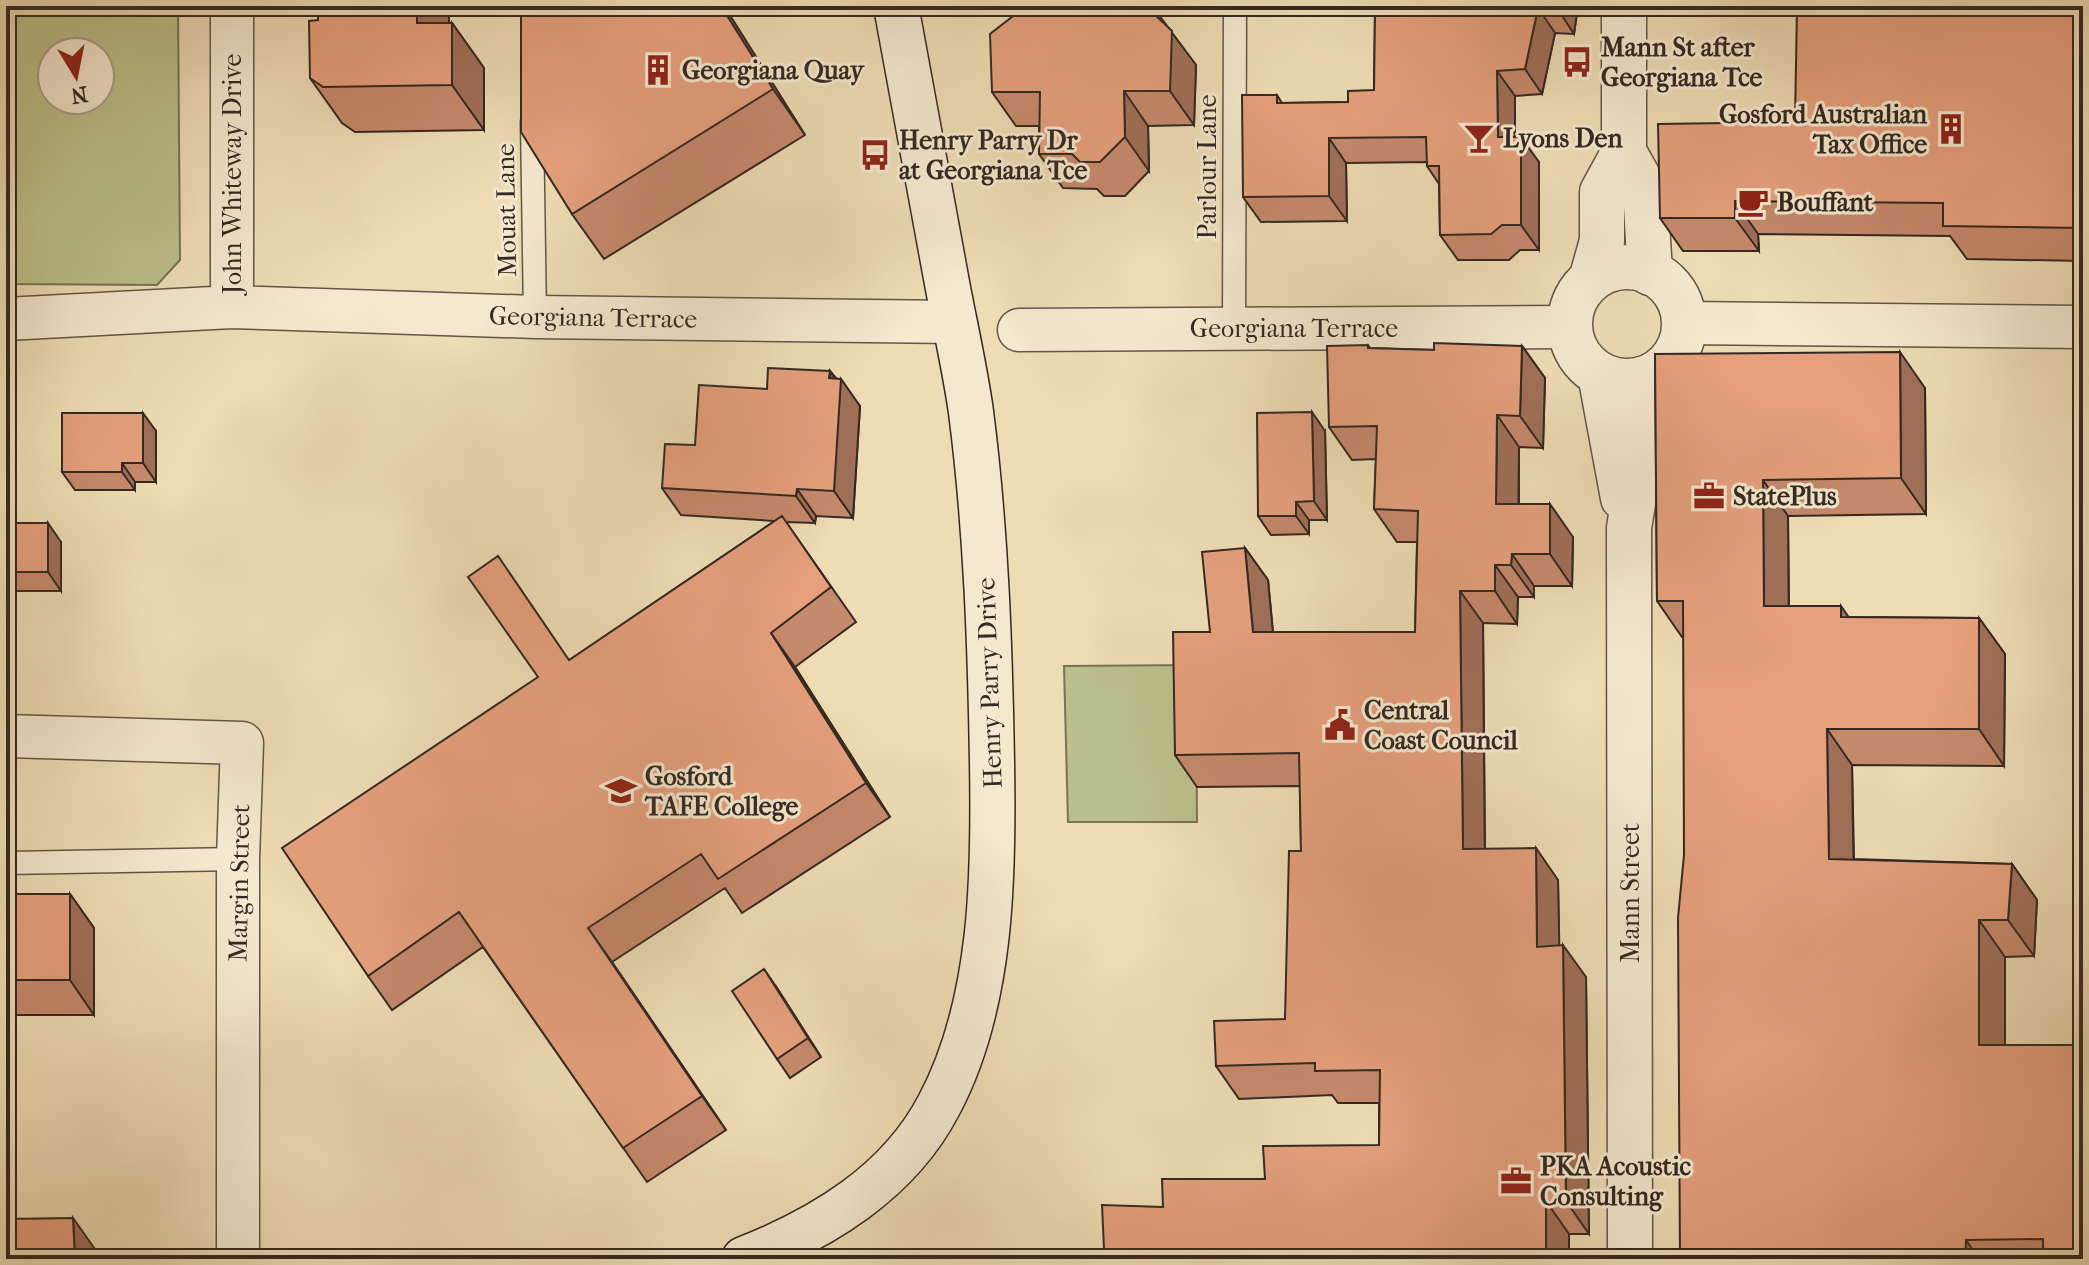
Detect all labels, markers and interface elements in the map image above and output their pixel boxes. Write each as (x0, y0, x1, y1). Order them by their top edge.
place label: Mann St after Georgiana Tce (1601, 32, 1763, 93)
north arrow (36, 36, 116, 116)
bus stop icon: Mann St after Georgiana Tce (1560, 45, 1594, 79)
building icon: Georgiana Quay (641, 53, 675, 87)
street label: John Whiteway Drive (217, 54, 248, 296)
place label: Georgiana Quay (682, 55, 866, 86)
text: N (69, 80, 90, 109)
street label: Parlour Lane (1192, 94, 1223, 240)
place label: Gosford Australian Tax Office (1719, 99, 1928, 160)
building icon: Gosford Australian Tax Office (1934, 112, 1968, 146)
bar icon: Lyons Den (1462, 121, 1496, 155)
place label: Lyons Den (1503, 123, 1623, 154)
place label: Henry Parry Dr at Georgiana Tce (899, 125, 1088, 186)
bus stop icon: Henry Parry Dr at Georgiana Tce (858, 138, 892, 172)
street label: Mouat Lane (490, 143, 523, 277)
cafe icon: Bouffant (1736, 185, 1770, 219)
place label: Bouffant (1777, 187, 1874, 218)
street label: Georgiana Terrace (489, 300, 698, 335)
street label: Georgiana Terrace (1190, 313, 1398, 344)
office icon: StatePlus (1692, 479, 1726, 513)
place label: StatePlus (1733, 481, 1837, 512)
street label: Henry Parry Drive (970, 577, 1009, 789)
place label: Central Coast Council (1364, 695, 1518, 756)
public building icon: Central Coast Council (1323, 708, 1357, 742)
place label: Gosford TAFE College (644, 761, 799, 822)
school or university icon: Gosford TAFE College (604, 774, 638, 808)
street label: Margin Street (223, 803, 256, 962)
street label: Mann Street (1615, 822, 1646, 963)
place label: PKA Acoustic Consulting (1540, 1151, 1691, 1212)
office icon: PKA Acoustic Consulting (1499, 1164, 1533, 1198)

